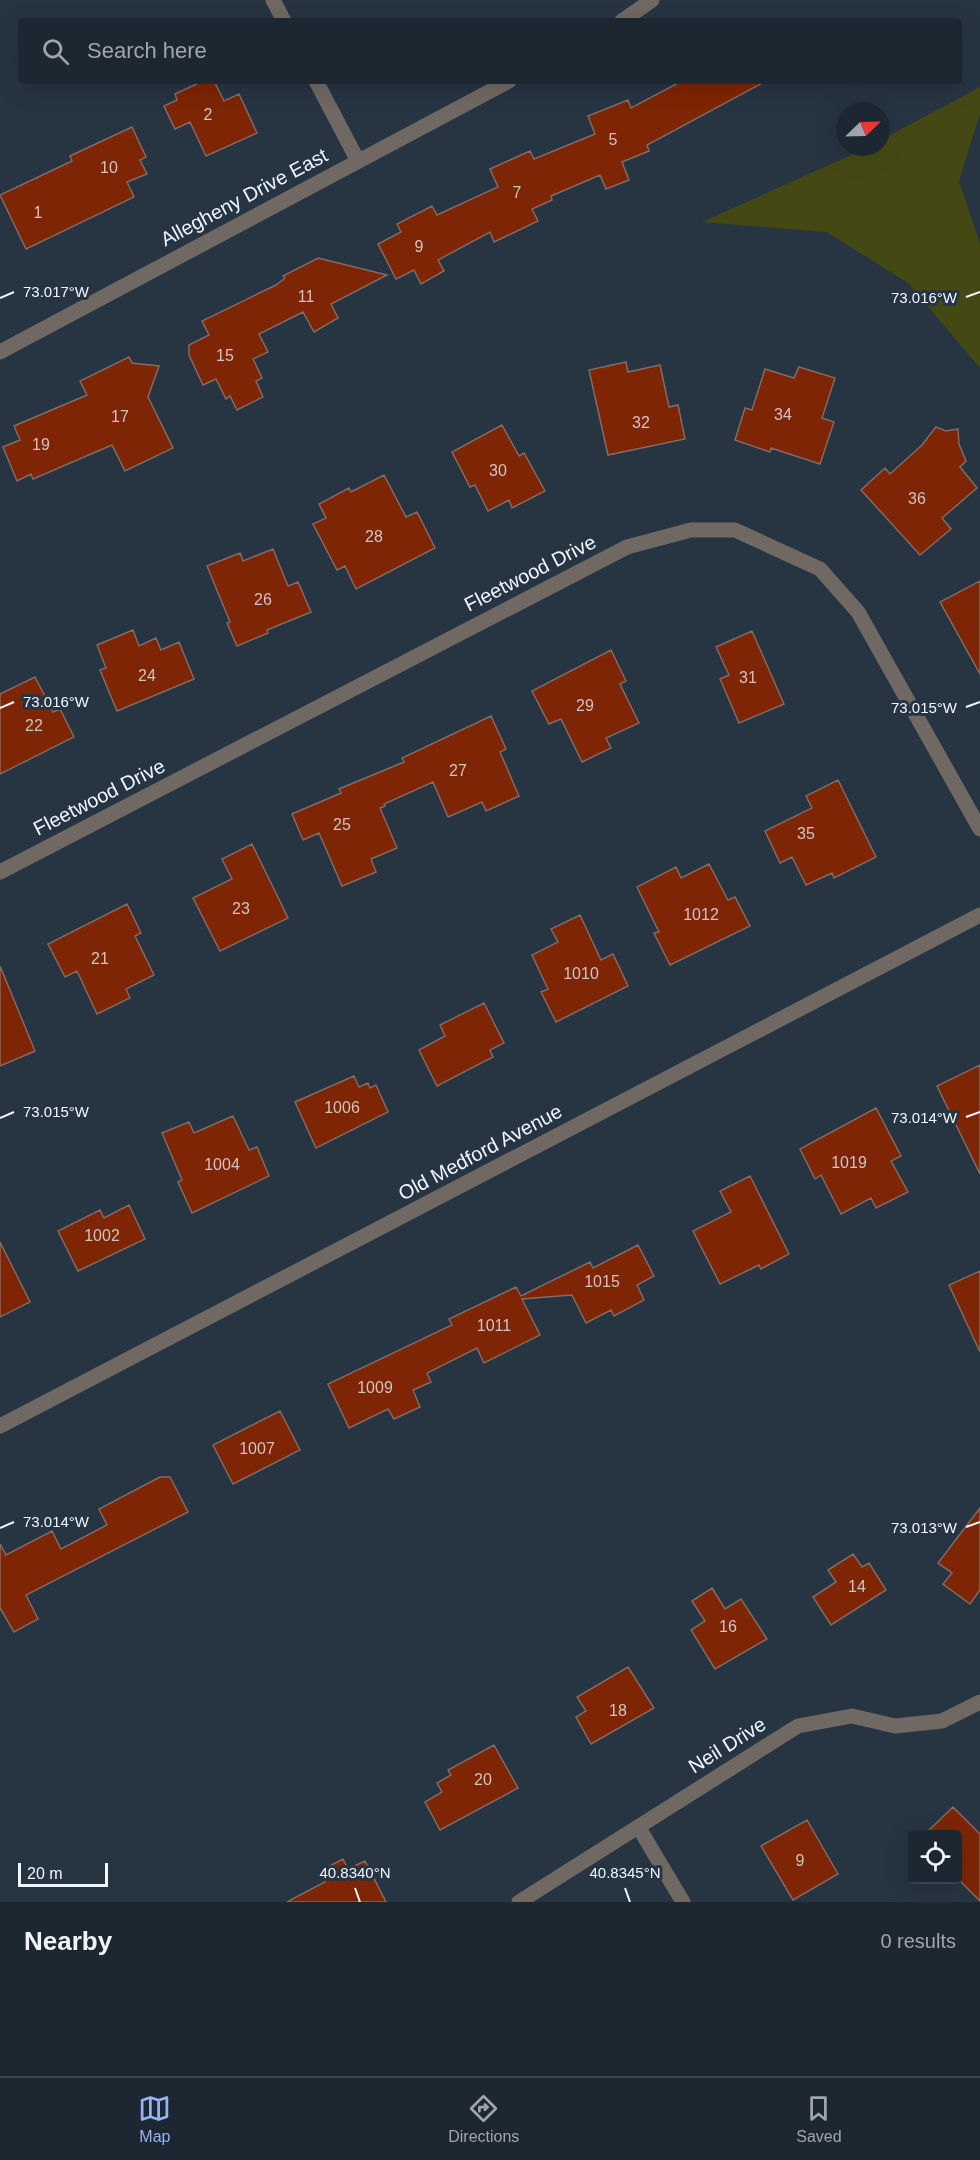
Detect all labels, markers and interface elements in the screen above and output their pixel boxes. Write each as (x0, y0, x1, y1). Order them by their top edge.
search box (18, 18, 962, 84)
icon: search (39, 35, 72, 68)
text: Search here (87, 38, 207, 63)
north arrow (836, 102, 890, 156)
house number: 2 (204, 106, 213, 123)
house number: 5 (609, 131, 618, 148)
street label: Allegheny Drive East (157, 144, 332, 250)
house number: 10 (100, 159, 118, 176)
house number: 7 (513, 184, 522, 201)
house number: 1 (34, 204, 43, 221)
house number: 9 (415, 238, 424, 255)
text: 73.017°W (23, 283, 90, 300)
house number: 11 (298, 288, 314, 305)
text: 73.016°W (891, 289, 958, 306)
house number: 15 (216, 347, 234, 364)
house number: 34 (774, 406, 792, 423)
house number: 17 (111, 408, 129, 425)
house number: 32 (632, 414, 650, 431)
house number: 19 (32, 436, 50, 453)
house number: 30 (489, 462, 507, 479)
house number: 36 (908, 490, 926, 507)
house number: 28 (365, 528, 383, 545)
street label: Fleetwood Drive (461, 530, 599, 616)
house number: 26 (254, 591, 272, 608)
house number: 24 (138, 667, 156, 684)
house number: 31 (739, 669, 757, 686)
text: 73.016°W (23, 693, 90, 710)
house number: 29 (576, 697, 594, 714)
text: 73.015°W (891, 699, 958, 716)
house number: 22 (25, 717, 43, 734)
street label: Fleetwood Drive (30, 754, 168, 840)
house number: 27 (449, 762, 467, 779)
house number: 25 (333, 816, 351, 833)
house number: 35 (797, 825, 815, 842)
house number: 23 (232, 900, 250, 917)
house number: 1012 (683, 906, 719, 923)
house number: 21 (91, 950, 109, 967)
house number: 1010 (563, 965, 599, 982)
house number: 1006 (324, 1099, 360, 1116)
street label: Old Medford Avenue (394, 1100, 566, 1204)
text: 73.015°W (23, 1103, 90, 1120)
text: 73.014°W (891, 1109, 958, 1126)
house number: 1019 (831, 1154, 867, 1171)
house number: 1004 (204, 1156, 240, 1173)
house number: 1002 (84, 1227, 120, 1244)
house number: 1015 (584, 1273, 620, 1290)
house number: 1011 (477, 1317, 511, 1334)
house number: 1009 (357, 1379, 393, 1396)
house number: 1007 (239, 1440, 275, 1457)
text: 73.014°W (23, 1513, 90, 1530)
text: 73.013°W (891, 1519, 958, 1536)
house number: 14 (848, 1578, 866, 1595)
house number: 16 (719, 1618, 737, 1635)
house number: 18 (609, 1702, 627, 1719)
street label: Neil Drive (684, 1713, 770, 1777)
house number: 20 (474, 1771, 492, 1788)
map controls (908, 1830, 962, 1884)
button: locate (908, 1830, 962, 1884)
house number: 9 (796, 1852, 805, 1869)
scale bar (18, 1860, 108, 1888)
text: 40.8340°N (319, 1864, 391, 1881)
text: 40.8345°N (589, 1864, 661, 1881)
text: 20 m (27, 1865, 63, 1882)
text: Nearby (24, 1926, 112, 1956)
text: 0 results (880, 1930, 956, 1952)
tab: Map (138, 2092, 171, 2146)
tab: Directions (448, 2092, 519, 2146)
tab: Saved (796, 2092, 842, 2146)

